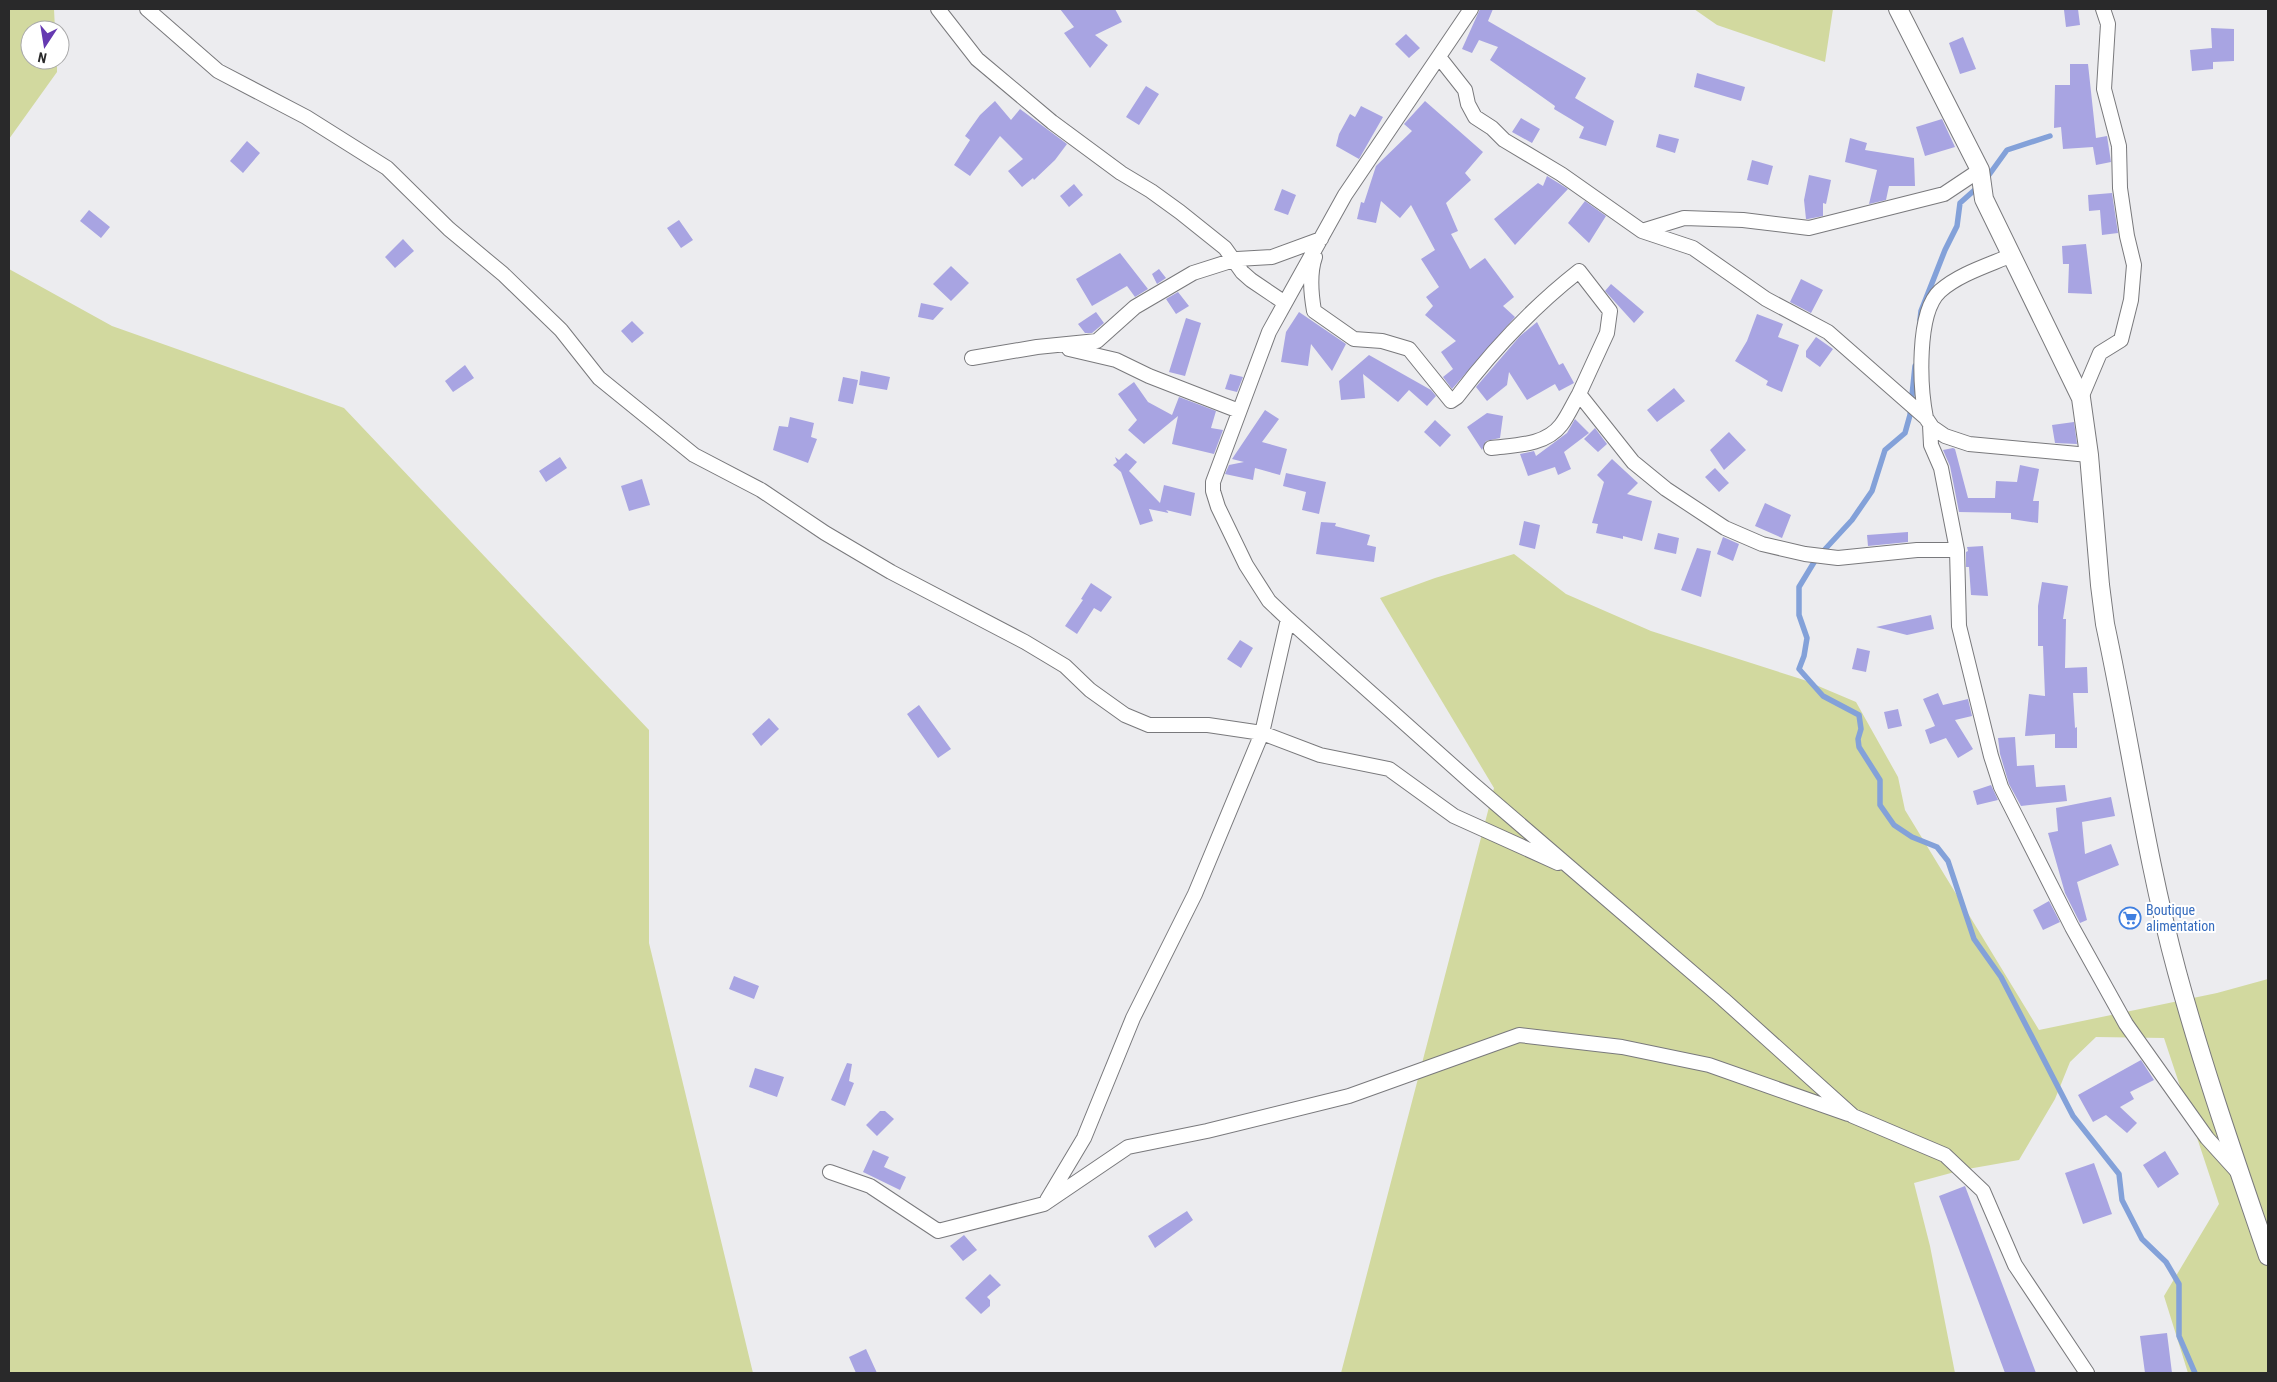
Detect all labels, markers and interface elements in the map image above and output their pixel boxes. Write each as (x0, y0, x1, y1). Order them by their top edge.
north arrow (20, 20, 70, 70)
text: N (36, 49, 48, 66)
place label: Boutique alimentation (2146, 902, 2215, 934)
supermarket icon: Boutique alimentation (2118, 906, 2142, 930)

